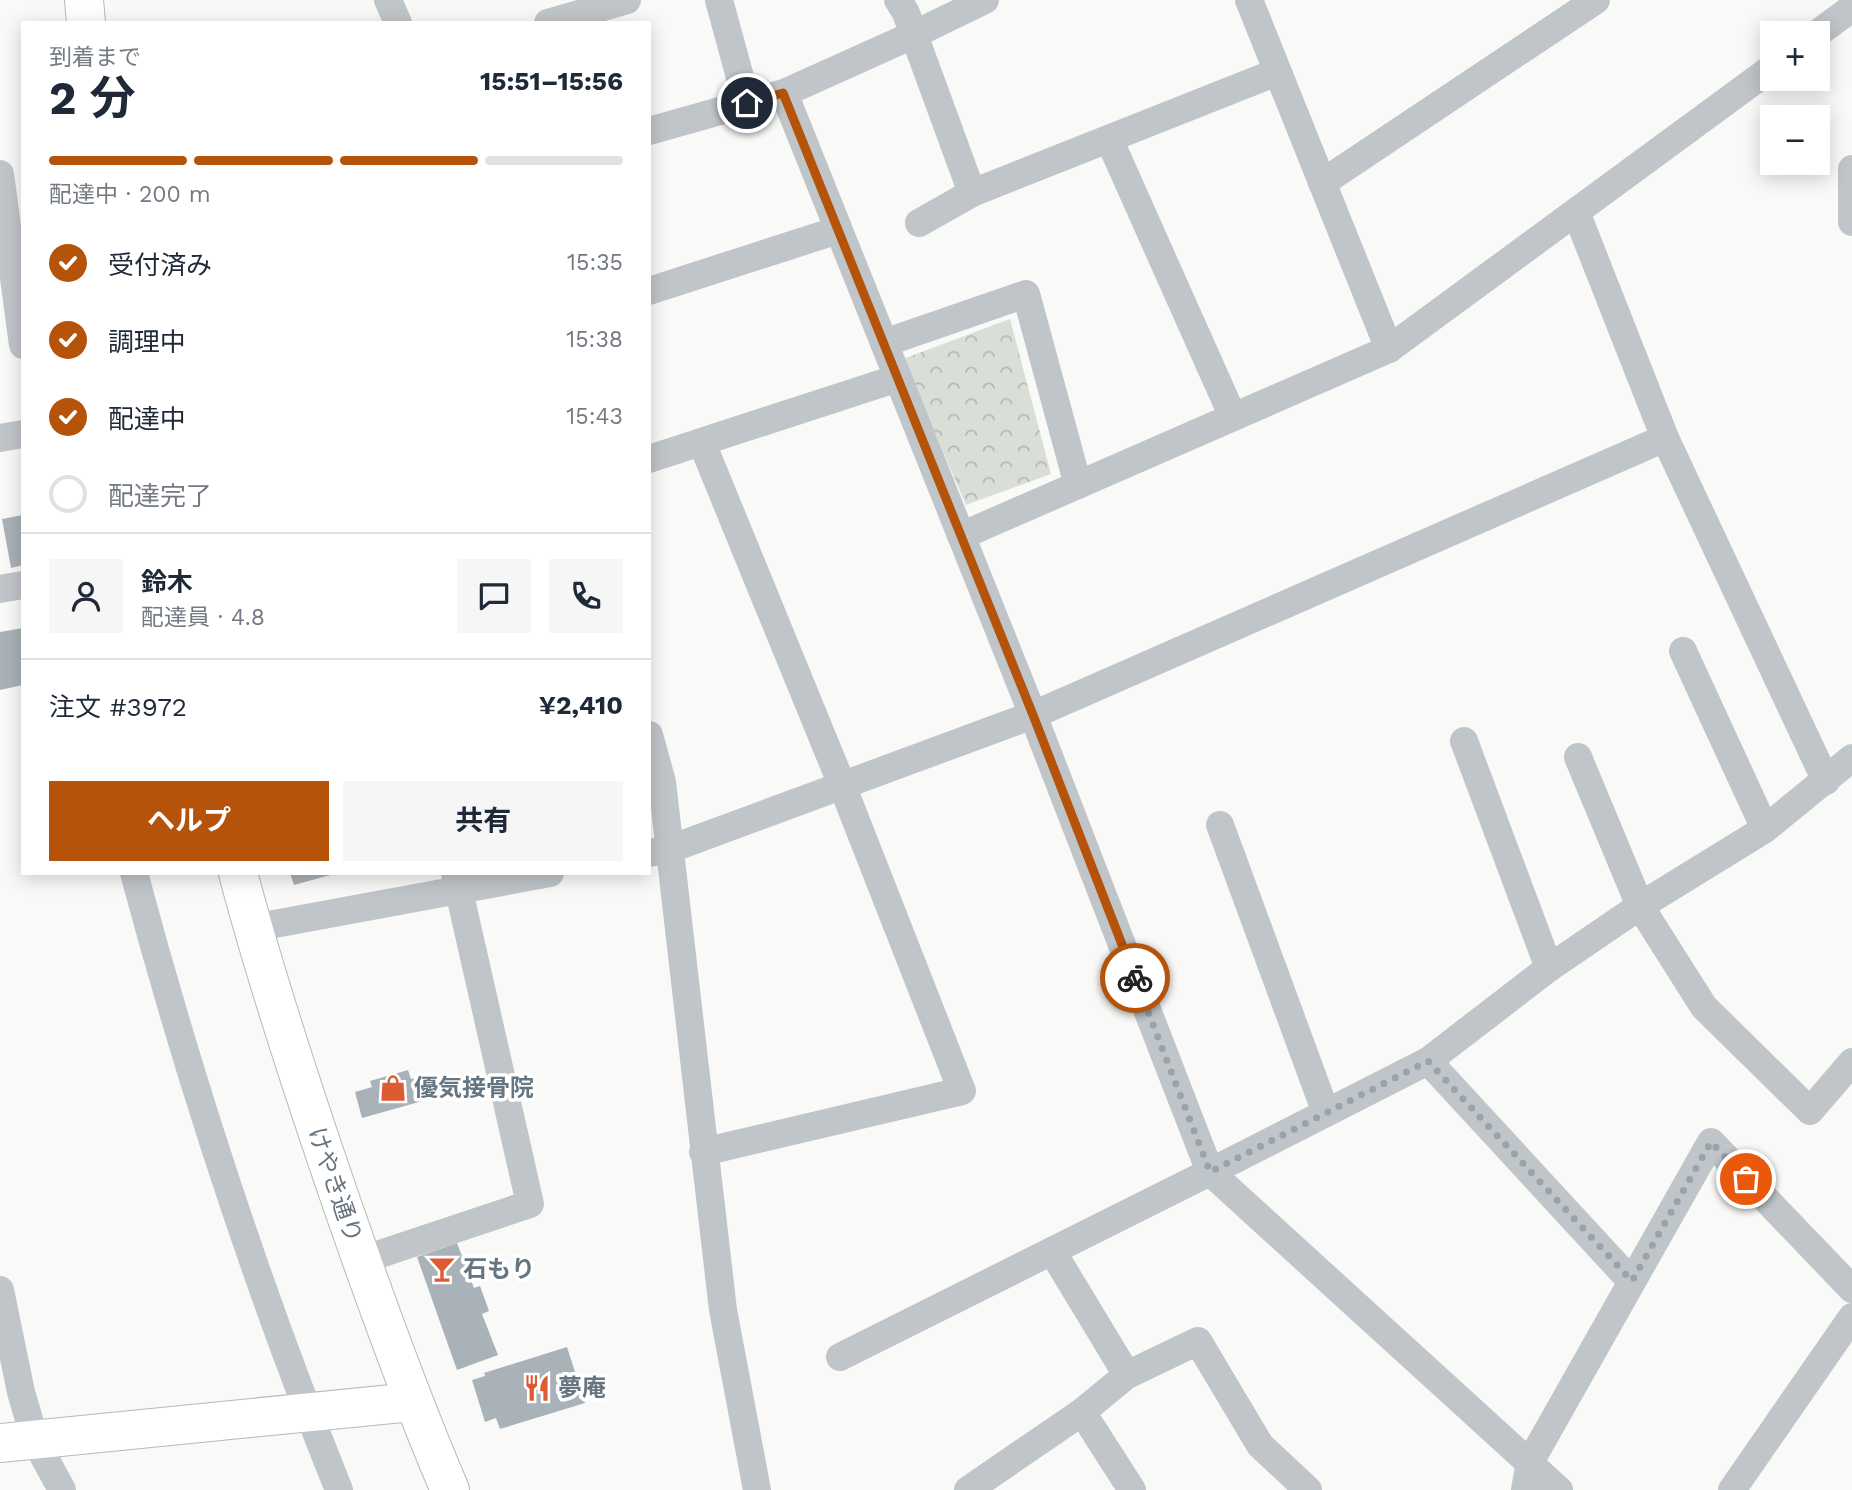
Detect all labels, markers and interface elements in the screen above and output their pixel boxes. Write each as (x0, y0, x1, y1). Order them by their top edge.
map controls (1760, 21, 1830, 175)
button: + (1760, 21, 1830, 91)
text: 到着まで (49, 44, 141, 71)
text: 15:51–15:56 (480, 66, 623, 96)
text: 2 分 (49, 71, 136, 125)
pin (717, 73, 777, 133)
icon: home (728, 84, 766, 122)
button: − (1760, 105, 1830, 175)
text: 配達中 · 200 m (49, 181, 211, 208)
icon: check (49, 244, 87, 282)
text: 15:35 (567, 249, 623, 276)
text: 受付済み (108, 250, 212, 280)
icon: check (49, 321, 87, 359)
text: 15:38 (566, 326, 623, 353)
text: 調理中 (108, 327, 186, 357)
icon: check (49, 398, 87, 436)
text: 15:43 (566, 403, 623, 430)
text: 配達中 (108, 404, 186, 434)
text: 配達完了 (108, 481, 212, 511)
button: person (49, 559, 123, 633)
button: chat (457, 559, 531, 633)
button: phone (549, 559, 623, 633)
text: 鈴木 (141, 567, 193, 597)
text: 配達員 · 4.8 (141, 604, 265, 631)
text: ¥2,410 (539, 690, 623, 720)
text: 注文 #3972 (49, 692, 187, 722)
button: ヘルプ (49, 781, 329, 861)
button: 共有 (343, 781, 623, 861)
courier (1100, 943, 1170, 1013)
icon: bike (1116, 959, 1154, 997)
shop icon: 優気接骨院 (378, 1073, 408, 1103)
place label: 優気接骨院 (414, 1074, 534, 1102)
street label: けやき通り (302, 1124, 368, 1246)
pin (1716, 1149, 1776, 1209)
icon: bag (1727, 1160, 1765, 1198)
bar icon: 石もり (427, 1254, 457, 1284)
place label: 石もり (463, 1255, 535, 1283)
restaurant icon: 夢庵 (522, 1373, 552, 1403)
place label: 夢庵 (558, 1374, 606, 1402)

